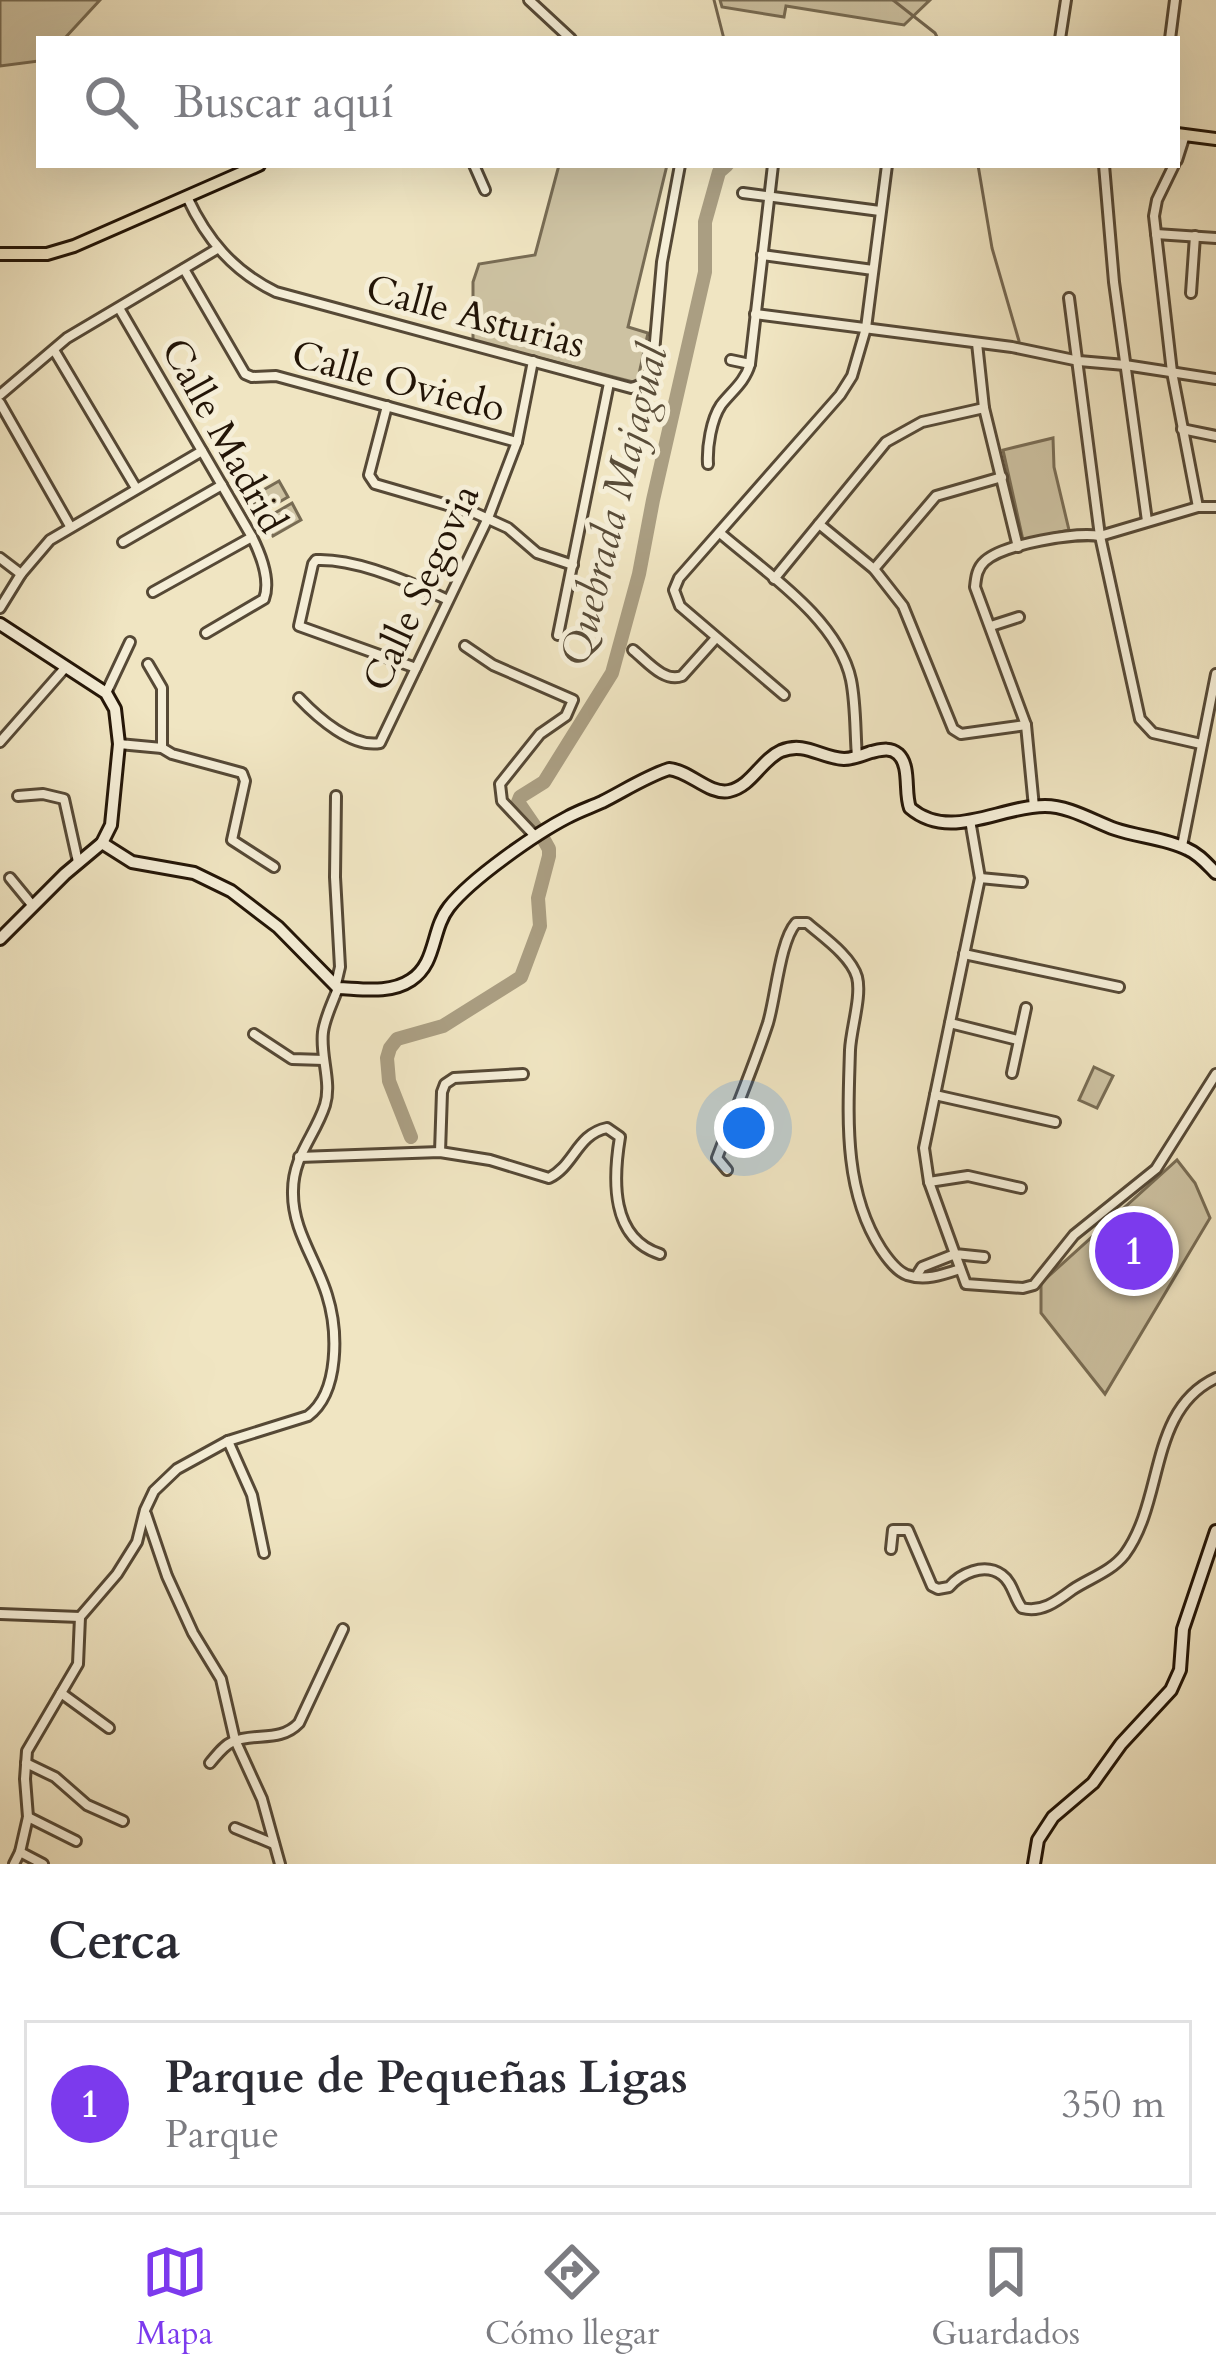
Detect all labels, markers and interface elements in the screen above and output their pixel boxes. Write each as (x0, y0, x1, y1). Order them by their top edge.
search box (36, 36, 1180, 168)
icon: search (78, 69, 144, 135)
text: Buscar aquí (174, 72, 394, 133)
street label: Calle Asturias (360, 262, 591, 371)
street label: Calle Oviedo (286, 328, 511, 435)
street label: Calle Madrid (148, 329, 299, 543)
water label: Quebrada Majagual (547, 337, 682, 672)
street label: Calle Segovia (350, 476, 492, 700)
your location (714, 1098, 774, 1158)
pin: 1 (1095, 1206, 1173, 1296)
text: Cerca (48, 1907, 180, 1977)
text: Parque de Pequeñas Ligas (165, 2047, 688, 2108)
text: 1 (80, 2078, 100, 2131)
text: 350 m (1062, 2078, 1165, 2131)
text: Parque (165, 2108, 279, 2161)
tab: Mapa (136, 2239, 213, 2356)
tab: Cómo llegar (485, 2239, 659, 2356)
tab: Guardados (931, 2239, 1080, 2356)

